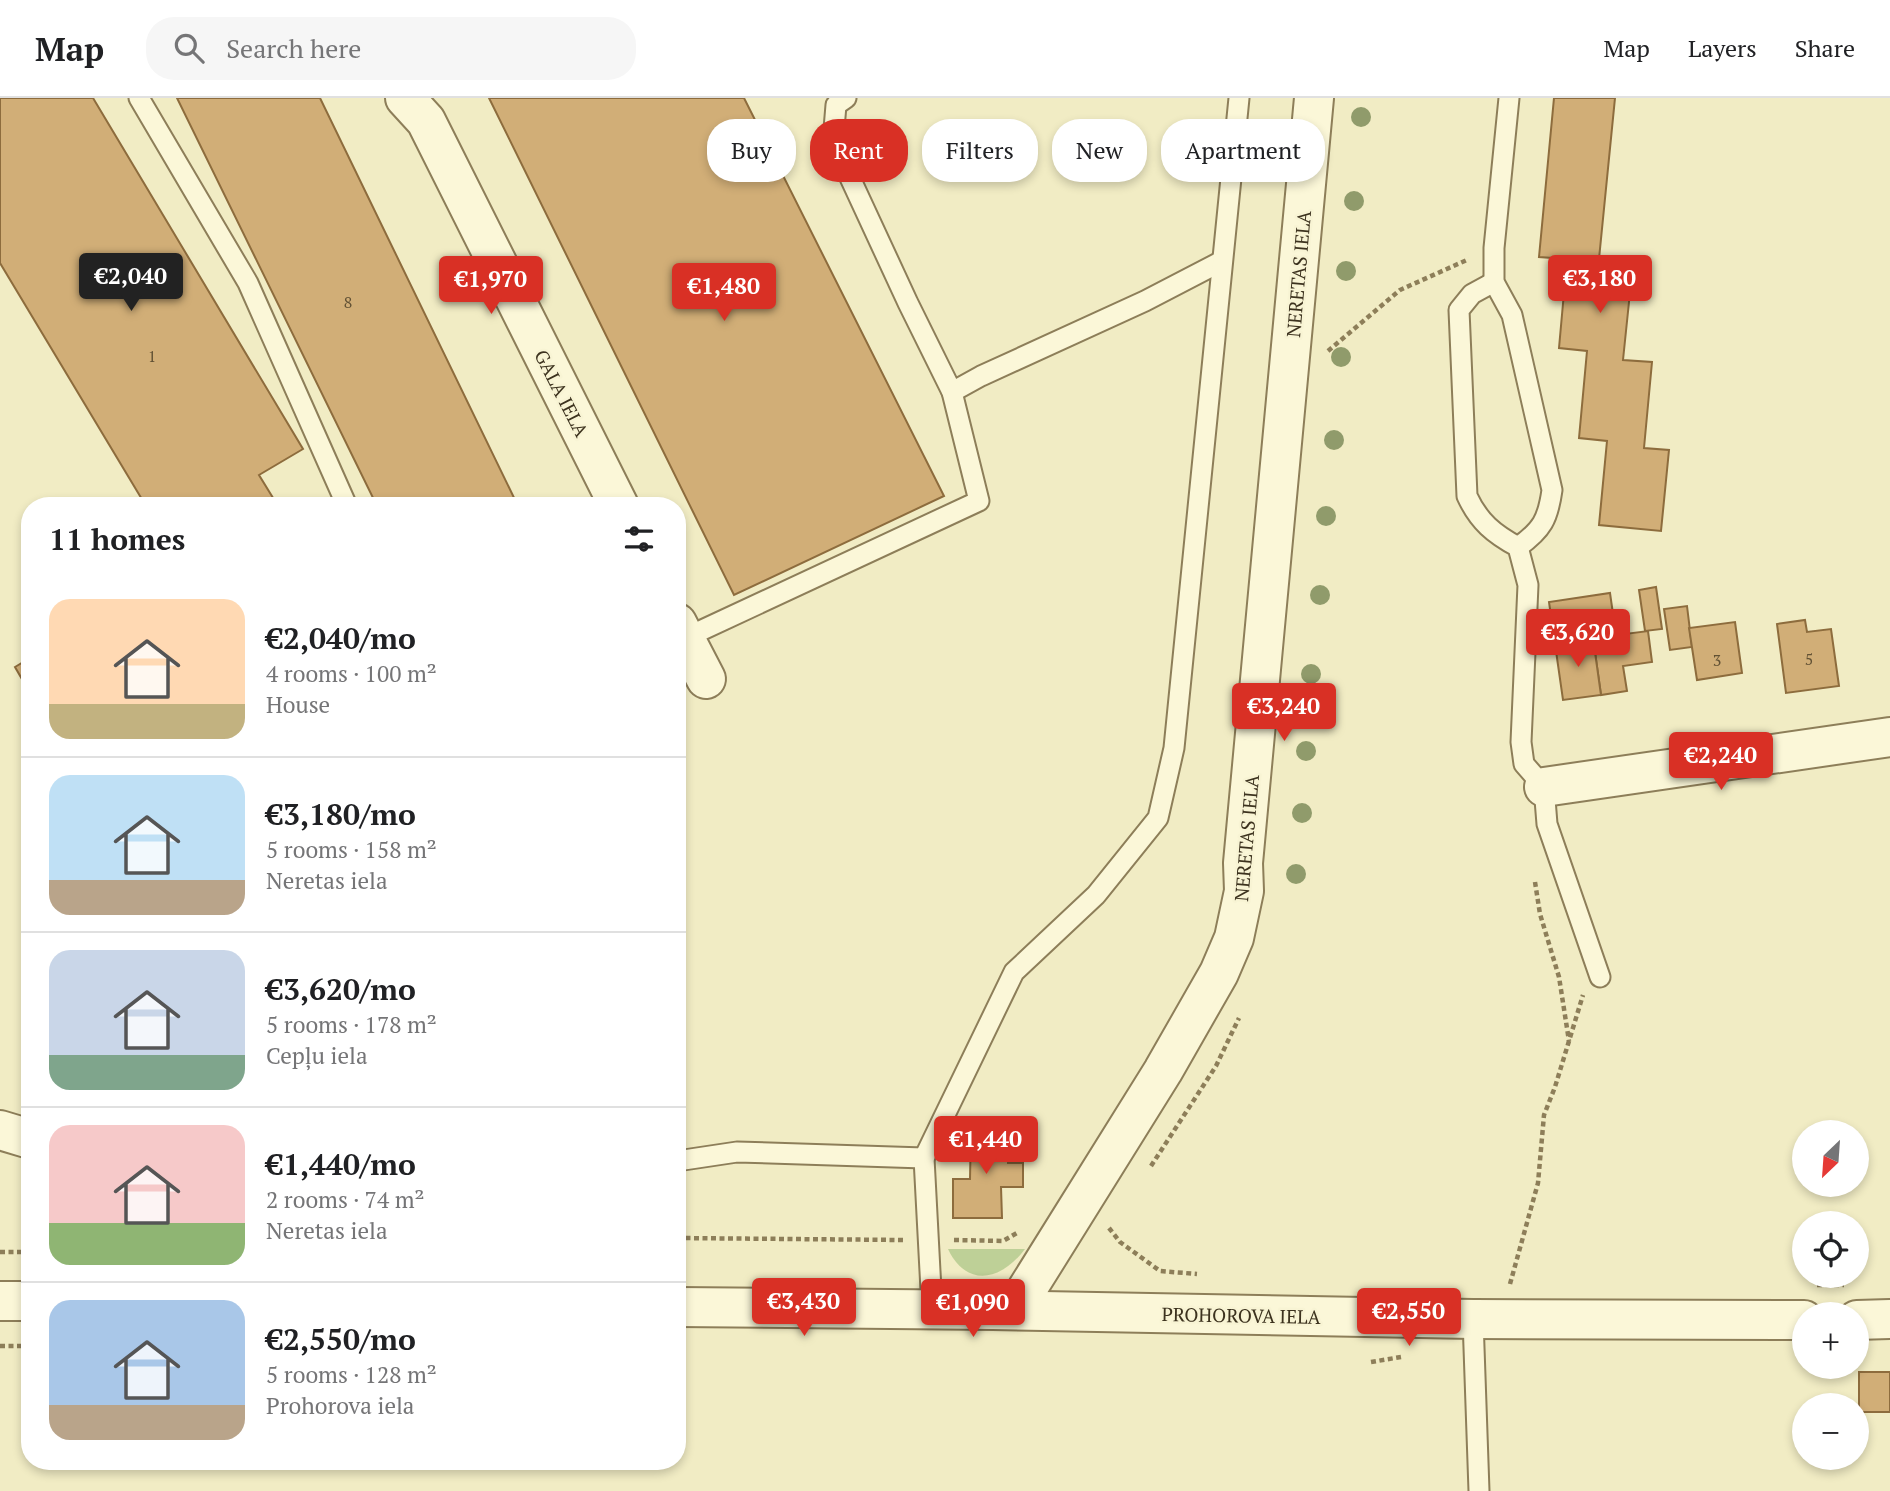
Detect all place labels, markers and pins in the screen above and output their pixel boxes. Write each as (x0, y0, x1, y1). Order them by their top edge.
pin: €2,040 (74, 254, 188, 313)
pin: €1,970 (434, 256, 548, 316)
pin: €3,180 (1543, 256, 1657, 315)
pin: €1,480 (667, 264, 781, 323)
pin: €3,620 (1521, 610, 1635, 669)
pin: €3,240 (1227, 684, 1341, 743)
pin: €2,240 (1664, 732, 1778, 792)
pin: €1,440 (929, 1116, 1043, 1176)
pin: €3,430 (747, 1278, 861, 1338)
pin: €1,090 (916, 1280, 1030, 1339)
pin: €2,550 (1352, 1288, 1466, 1348)

